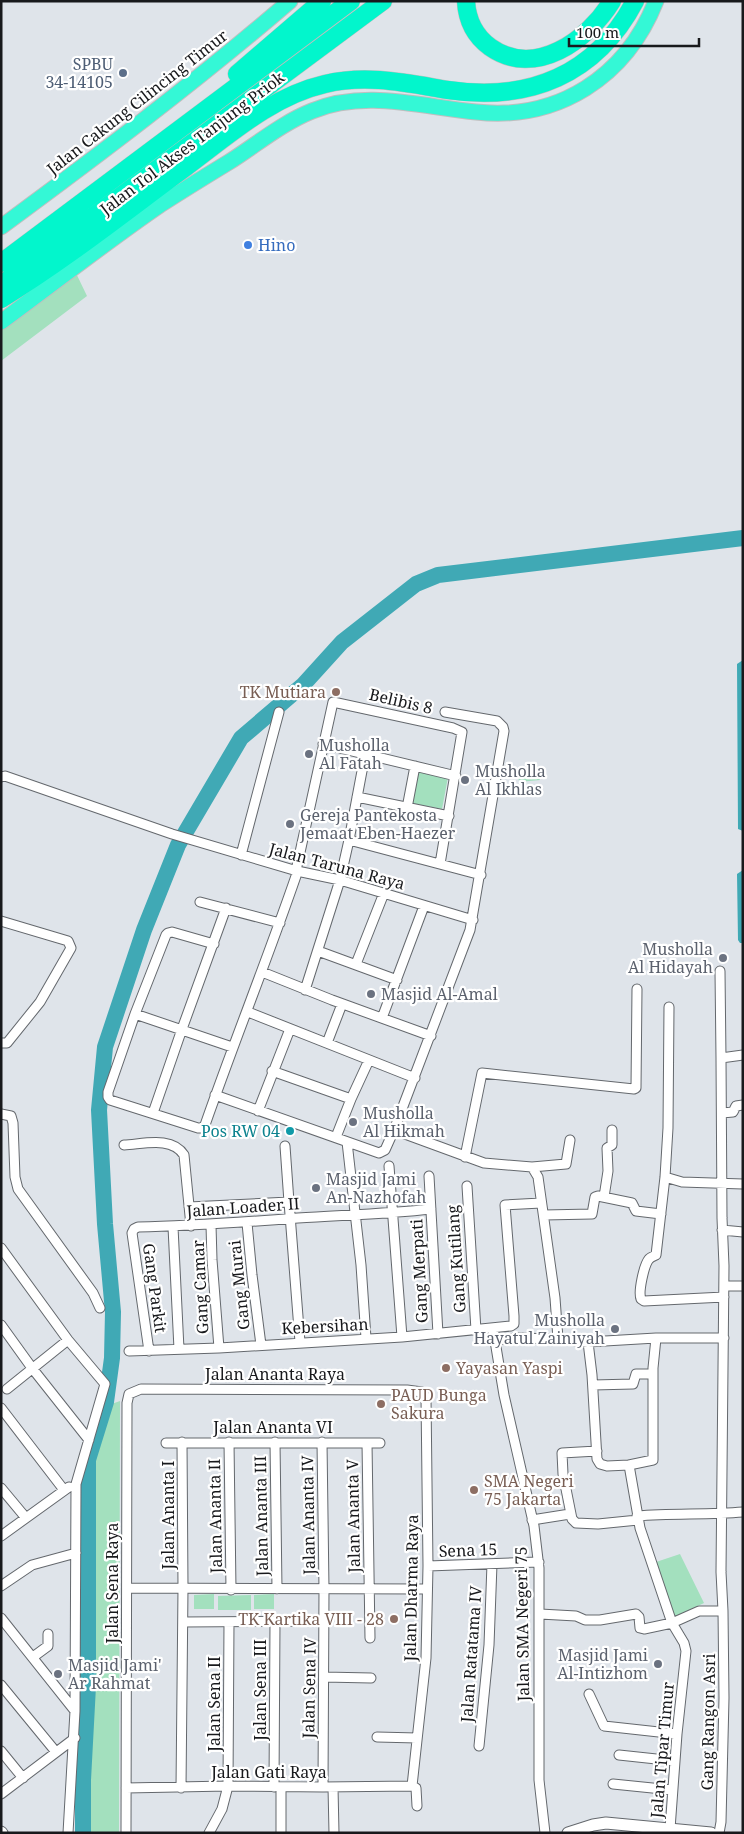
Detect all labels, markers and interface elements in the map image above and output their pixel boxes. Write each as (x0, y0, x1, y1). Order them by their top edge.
scale bar (569, 15, 699, 47)
text: 100 m (576, 22, 619, 42)
street label: Jalan Cakung Cilincing Timur (41, 24, 232, 180)
place label: SPBU 34-14105 (45, 53, 114, 93)
street label: Jalan Tol Akses Tanjung Priok (94, 66, 289, 220)
marker: SPBU 34-14105 (117, 67, 129, 79)
place label: Hino (258, 234, 295, 256)
marker: Hino (242, 239, 254, 251)
place label: TK Mutiara (240, 681, 326, 703)
street label: Belibis 8 (367, 683, 435, 719)
marker: TK Mutiara (330, 686, 342, 698)
place label: Musholla Al Fatah (319, 734, 390, 774)
marker: Musholla Al Fatah (303, 748, 315, 760)
place label: Musholla Al Ikhlas (475, 760, 546, 800)
marker: Musholla Al Ikhlas (459, 774, 471, 786)
place label: Gereja Pantekosta Jemaat Eben-Haezer (299, 804, 456, 844)
marker: Gereja Pantekosta Jemaat Eben-Haezer (284, 818, 296, 830)
street label: Jalan Taruna Raya (266, 837, 407, 895)
place label: Musholla Al Hidayah (628, 938, 713, 978)
marker: Musholla Al Hidayah (717, 952, 729, 964)
place label: Masjid Al-Amal (381, 983, 498, 1005)
marker: Masjid Al-Amal (365, 988, 377, 1000)
place label: Musholla Al Hikmah (363, 1102, 445, 1142)
marker: Musholla Al Hikmah (347, 1116, 359, 1128)
place label: Pos RW 04 (201, 1120, 280, 1142)
marker: Pos RW 04 (284, 1125, 296, 1137)
place label: Masjid Jami An-Nazhofah (326, 1168, 426, 1208)
marker: Masjid Jami An-Nazhofah (310, 1182, 322, 1194)
street label: Jalan Loader II (185, 1192, 300, 1222)
street label: Gang Kutilang (441, 1204, 471, 1314)
street label: Gang Merpati (405, 1218, 433, 1324)
street label: Gang Camar (187, 1239, 213, 1335)
street label: Gang Murai (223, 1239, 255, 1331)
street label: Gang Parkit (138, 1242, 172, 1334)
place label: Musholla Hayatul Zainiyah (473, 1309, 605, 1349)
street label: Kebersihan (281, 1313, 369, 1339)
marker: Musholla Hayatul Zainiyah (609, 1323, 621, 1335)
place label: Yayasan Yaspi (455, 1357, 563, 1379)
marker: Yayasan Yaspi (440, 1362, 452, 1374)
street label: Jalan Ananta Raya (204, 1363, 345, 1385)
place label: PAUD Bunga Sakura (391, 1384, 487, 1424)
marker: PAUD Bunga Sakura (375, 1398, 387, 1410)
street label: Jalan Ananta VI (212, 1416, 333, 1438)
street label: Jalan Ananta III (249, 1455, 273, 1577)
street label: Jalan Ananta IV (296, 1455, 320, 1576)
street label: Jalan Ananta II (203, 1458, 227, 1575)
street label: Jalan Ananta V (341, 1459, 365, 1574)
street label: Jalan Ananta I (157, 1460, 179, 1570)
place label: SMA Negeri 75 Jakarta (484, 1470, 574, 1510)
marker: SMA Negeri 75 Jakarta (468, 1484, 480, 1496)
street label: Jalan Dharma Raya (399, 1514, 423, 1663)
street label: Jalan Sena Raya (101, 1522, 123, 1645)
street label: Sena 15 (438, 1538, 498, 1562)
street label: Jalan SMA Negeri 75 (510, 1546, 534, 1703)
street label: Jalan Ratatama IV (455, 1585, 487, 1724)
place label: TK Kartika VIII - 28 (238, 1608, 384, 1630)
marker: TK Kartika VIII - 28 (388, 1613, 400, 1625)
street label: Jalan Sena IV (297, 1637, 321, 1739)
street label: Jalan Sena III (249, 1639, 271, 1742)
place label: Masjid Jami Al-Intizhom (557, 1644, 648, 1684)
street label: Gang Rangon Asri (696, 1653, 720, 1791)
place label: Masjid Jami' Ar Rahmat (68, 1654, 162, 1694)
street label: Jalan Sena II (203, 1656, 225, 1753)
marker: Masjid Jami Al-Intizhom (652, 1658, 664, 1670)
marker: Masjid Jami' Ar Rahmat (52, 1668, 64, 1680)
street label: Jalan Tipar Timur (645, 1681, 679, 1820)
street label: Jalan Gati Raya (210, 1761, 327, 1783)

